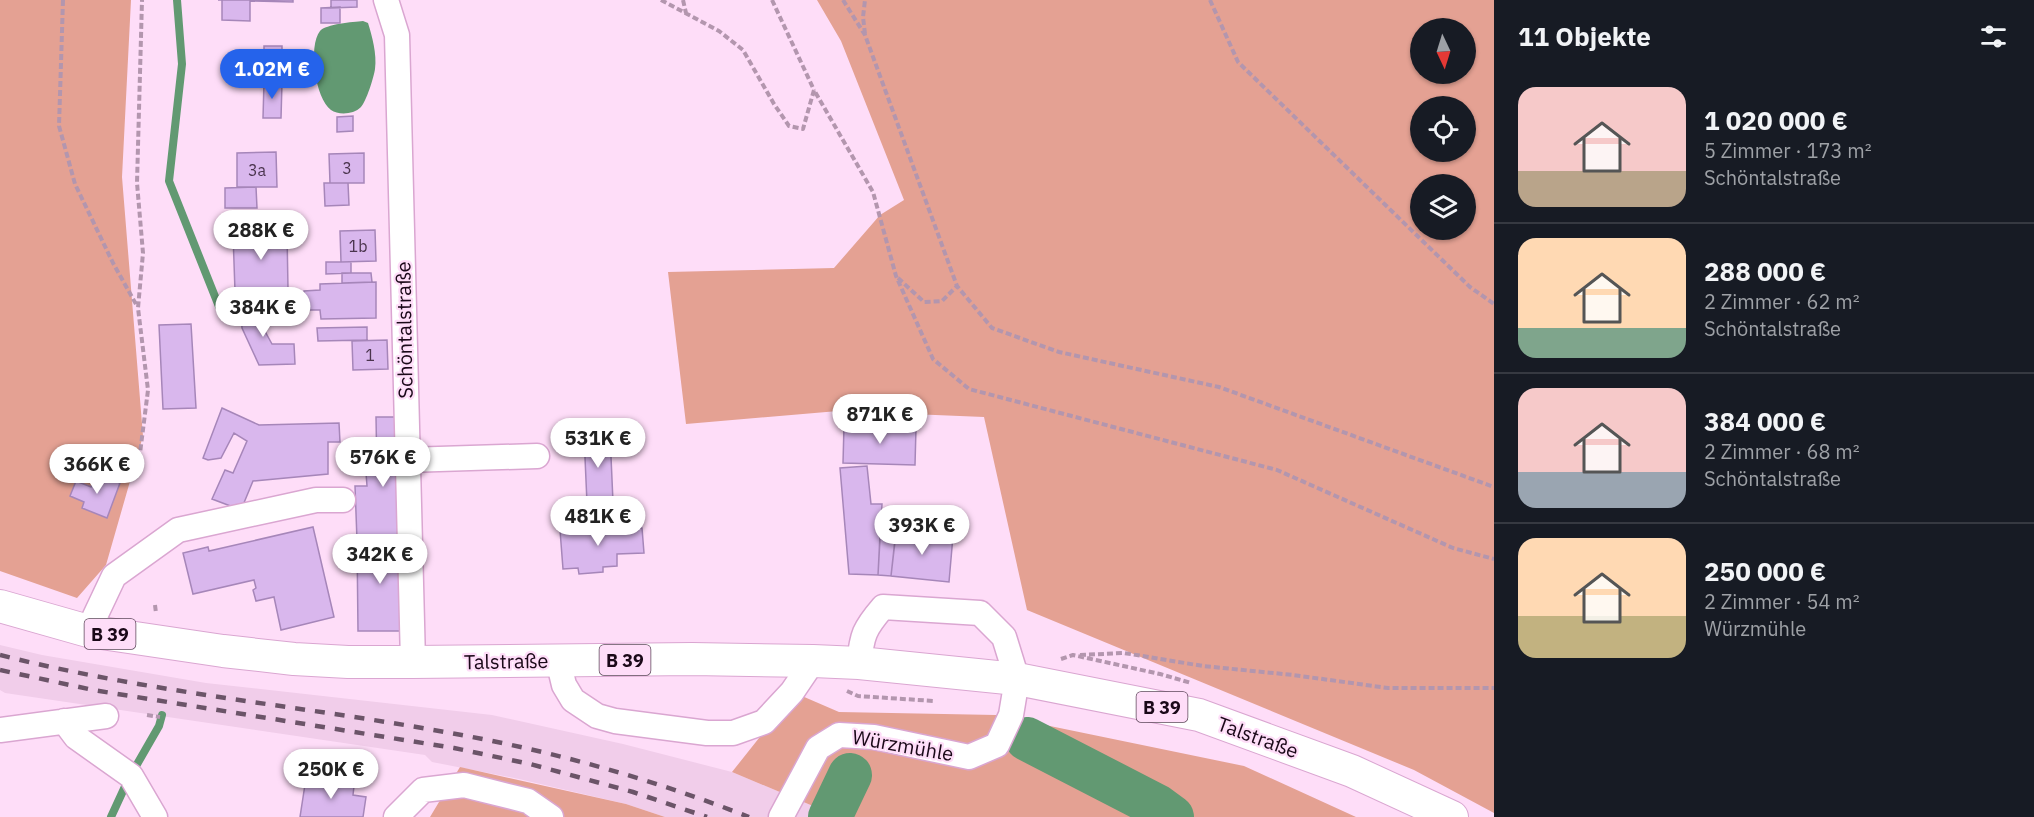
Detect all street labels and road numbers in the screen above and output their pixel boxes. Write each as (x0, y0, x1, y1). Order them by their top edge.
street label: Schöntalstraße (389, 261, 419, 399)
road number: B 39 (84, 619, 136, 649)
road number: B 39 (600, 645, 650, 675)
street label: Talstraße (464, 647, 548, 675)
road number: B 39 (1136, 692, 1188, 722)
street label: Talstraße (1214, 710, 1302, 764)
street label: Würzmühle (850, 723, 956, 767)

